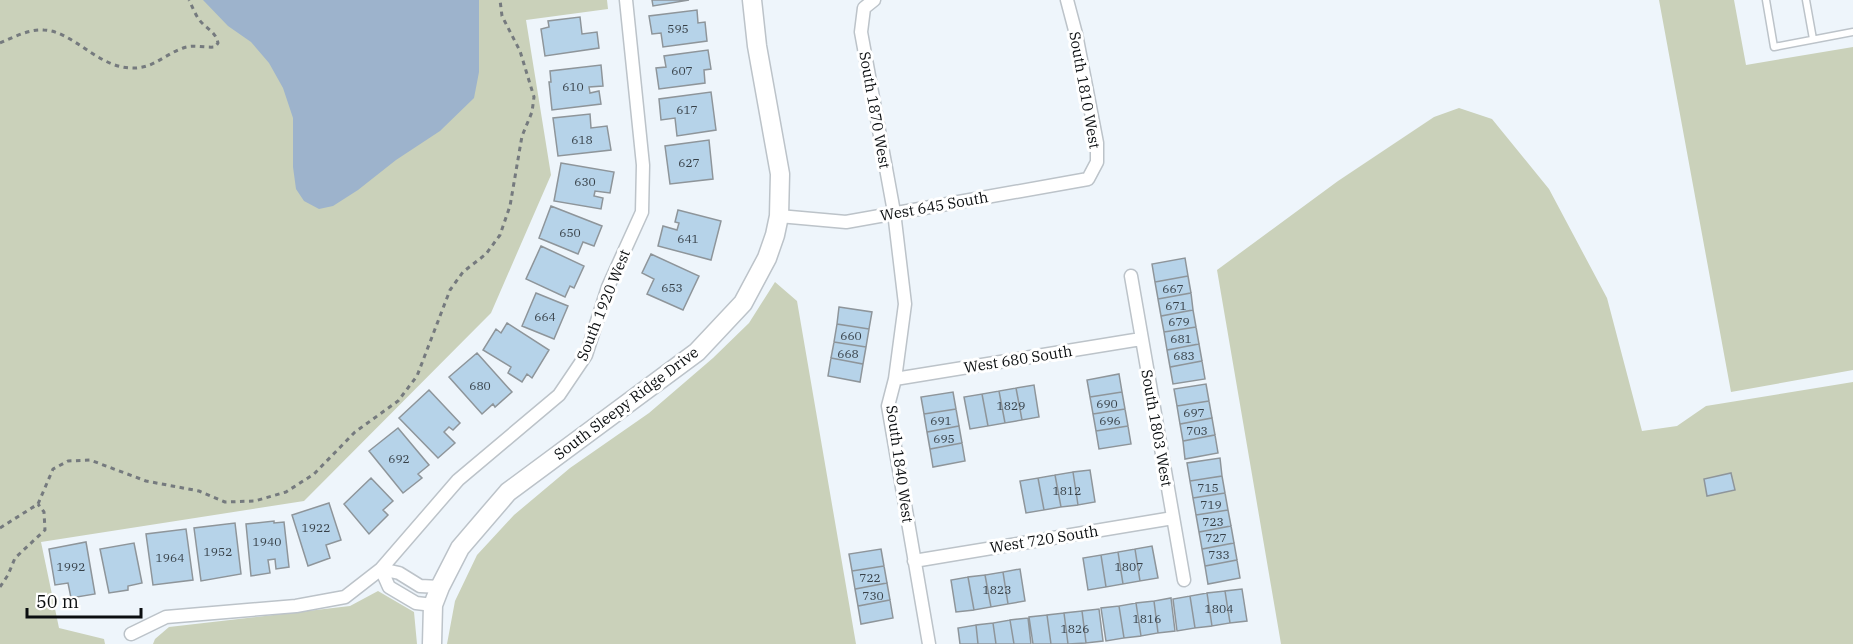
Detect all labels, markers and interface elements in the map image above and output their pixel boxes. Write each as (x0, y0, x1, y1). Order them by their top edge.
house number: 595 (667, 21, 689, 36)
street label: South 1810 West (1065, 30, 1105, 150)
street label: South 1870 West (855, 50, 895, 170)
house number: 607 (671, 63, 693, 78)
house number: 610 (562, 79, 584, 94)
house number: 617 (676, 102, 698, 117)
house number: 618 (571, 132, 593, 147)
house number: 627 (678, 155, 700, 170)
house number: 630 (574, 174, 596, 189)
street label: West 645 South (878, 187, 990, 225)
house number: 650 (559, 225, 581, 240)
house number: 641 (677, 231, 699, 246)
street label: South 1920 West (572, 246, 634, 364)
house number: 653 (661, 280, 683, 295)
house number: 667 (1162, 281, 1184, 296)
house number: 671 (1165, 298, 1187, 313)
house number: 664 (534, 309, 556, 324)
house number: 679 (1168, 314, 1190, 329)
house number: 660 (840, 328, 862, 343)
house number: 681 (1170, 331, 1192, 346)
street label: West 680 South (962, 341, 1074, 377)
street label: South Sleepy Ridge Drive (550, 342, 702, 464)
house number: 668 (837, 346, 859, 361)
house number: 683 (1173, 348, 1195, 363)
street label: South 1803 West (1137, 368, 1177, 488)
house number: 680 (469, 378, 491, 393)
house number: 690 (1096, 396, 1118, 411)
house number: 1829 (997, 398, 1025, 413)
street label: South 1840 West (882, 404, 918, 524)
house number: 697 (1183, 405, 1205, 420)
house number: 691 (930, 413, 952, 428)
house number: 696 (1099, 413, 1121, 428)
house number: 703 (1186, 423, 1208, 438)
house number: 695 (933, 431, 955, 446)
house number: 692 (388, 451, 410, 466)
house number: 715 (1197, 480, 1219, 495)
house number: 1812 (1053, 483, 1081, 498)
house number: 719 (1200, 497, 1222, 512)
house number: 723 (1202, 514, 1224, 529)
house number: 1922 (302, 520, 330, 535)
street label: West 720 South (988, 521, 1100, 557)
house number: 727 (1205, 530, 1227, 545)
house number: 1940 (253, 534, 281, 549)
house number: 1952 (204, 544, 232, 559)
house number: 733 (1208, 547, 1230, 562)
house number: 1964 (156, 550, 184, 565)
house number: 1992 (57, 559, 85, 574)
house number: 1807 (1115, 559, 1143, 574)
house number: 722 (859, 570, 881, 585)
scale bar (27, 581, 141, 619)
house number: 1823 (983, 582, 1011, 597)
house number: 730 (862, 588, 884, 603)
text: 50 m (36, 590, 79, 613)
house number: 1804 (1205, 601, 1233, 616)
house number: 1816 (1133, 611, 1161, 626)
house number: 1826 (1061, 621, 1089, 636)

